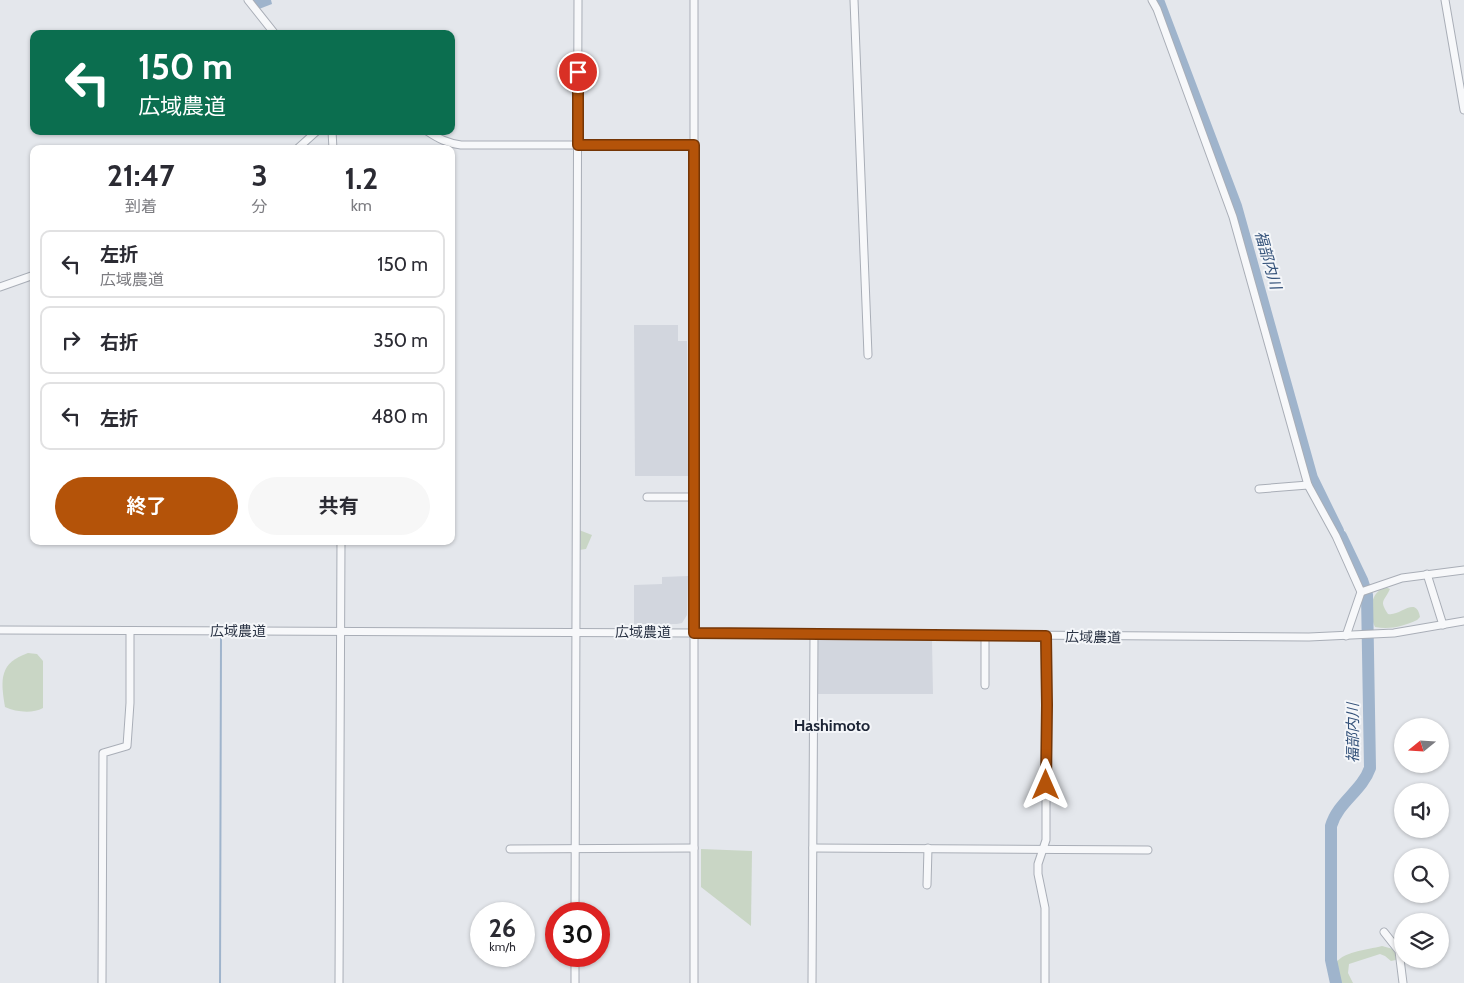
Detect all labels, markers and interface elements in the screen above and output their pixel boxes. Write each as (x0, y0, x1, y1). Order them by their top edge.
text: 150 m (138, 45, 233, 88)
icon: left (55, 50, 120, 115)
pin (557, 51, 599, 93)
icon: arrive (564, 58, 592, 86)
text: 広域農道 (138, 93, 226, 120)
text: 21:47 (107, 157, 174, 194)
text: 3 (251, 157, 268, 194)
text: 1.2 (344, 160, 378, 197)
text: km (351, 196, 372, 215)
text: 到着 (125, 197, 157, 216)
text: 分 (251, 197, 267, 216)
water label: 福部内川 (1251, 229, 1285, 293)
text: 左折 (100, 243, 138, 266)
icon: left (57, 250, 85, 278)
text: 150 m (377, 253, 428, 276)
text: 広域農道 (100, 270, 164, 289)
icon: right (57, 326, 85, 354)
text: 350 m (373, 329, 428, 352)
text: 右折 (100, 331, 138, 354)
icon: left (57, 402, 85, 430)
text: 480 m (371, 405, 428, 428)
text: 左折 (100, 407, 138, 430)
button: 終了 (55, 477, 238, 535)
button: 共有 (248, 477, 430, 535)
street label: 広域農道 (210, 622, 266, 640)
street label: 広域農道 (615, 623, 671, 641)
street label: 広域農道 (1065, 628, 1121, 646)
water label: 福部内川 (1344, 701, 1362, 763)
district label: Hashimoto (794, 716, 870, 735)
north arrow (1394, 718, 1449, 772)
map controls (1394, 718, 1449, 968)
position arrow (1019, 758, 1071, 810)
button: sound (1394, 783, 1449, 838)
button: search (1394, 848, 1449, 903)
speed limit sign: 30 (545, 902, 610, 967)
text: 26 (489, 913, 516, 943)
button: layers (1394, 913, 1449, 968)
text: km/h (489, 939, 516, 954)

